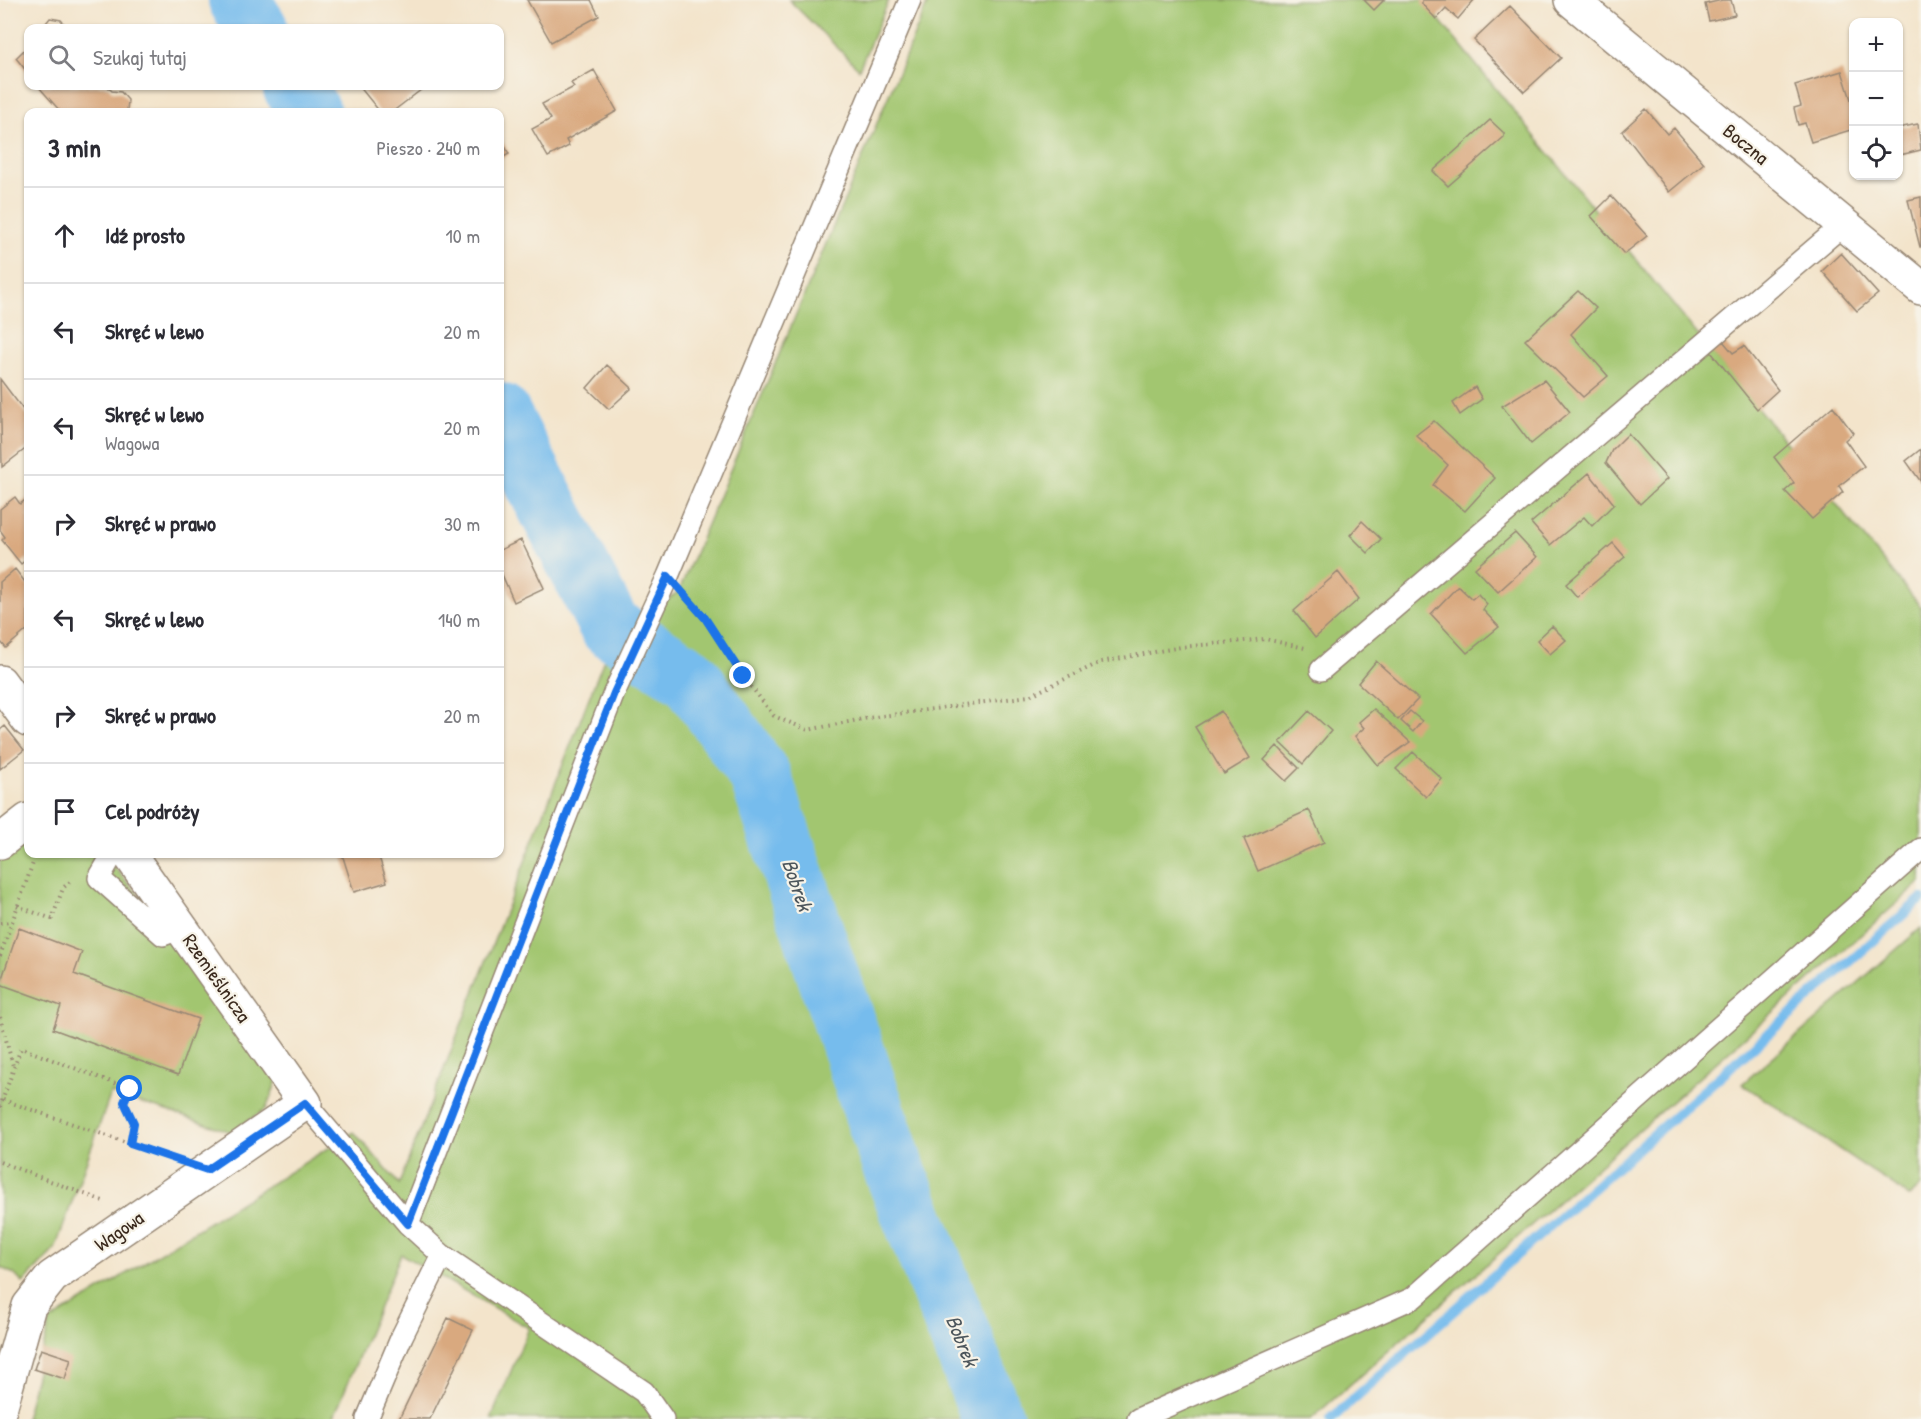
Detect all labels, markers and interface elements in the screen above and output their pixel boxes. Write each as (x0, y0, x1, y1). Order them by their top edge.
map controls (1849, 18, 1903, 180)
button: + (1849, 18, 1903, 72)
search box (24, 24, 504, 90)
icon: search (45, 41, 78, 74)
text: Szukaj tutaj (93, 42, 187, 72)
button: − (1849, 72, 1903, 126)
street label: Boczna (1718, 117, 1775, 170)
button: locate (1849, 126, 1903, 180)
text: 3 min (48, 130, 101, 165)
text: Pieszo · 240 m (376, 134, 480, 161)
icon: ahead (48, 219, 81, 252)
text: Idź prosto (105, 220, 185, 250)
text: 10 m (446, 222, 480, 249)
icon: left (48, 315, 81, 348)
text: Skręć w lewo (105, 316, 204, 346)
text: 20 m (443, 318, 480, 345)
text: Skręć w lewo (105, 399, 204, 429)
icon: left (48, 411, 81, 444)
text: 20 m (443, 414, 480, 441)
text: Wagowa (105, 429, 159, 456)
icon: right (48, 507, 81, 540)
text: Skręć w prawo (105, 508, 216, 538)
text: 30 m (444, 510, 480, 537)
icon: left (48, 603, 81, 636)
text: Skręć w lewo (105, 604, 204, 634)
text: 140 m (438, 606, 480, 633)
route end (729, 662, 755, 688)
icon: right (48, 699, 81, 732)
text: Skręć w prawo (105, 700, 216, 730)
text: 20 m (443, 702, 480, 729)
icon: arrive (48, 795, 81, 828)
text: Cel podróży (105, 796, 200, 826)
water label: Bobrek (775, 855, 821, 917)
street label: Rzemieślnicza (177, 928, 258, 1028)
route start (116, 1075, 142, 1101)
street label: Wagowa (89, 1204, 149, 1257)
water label: Bobrek (939, 1311, 987, 1373)

